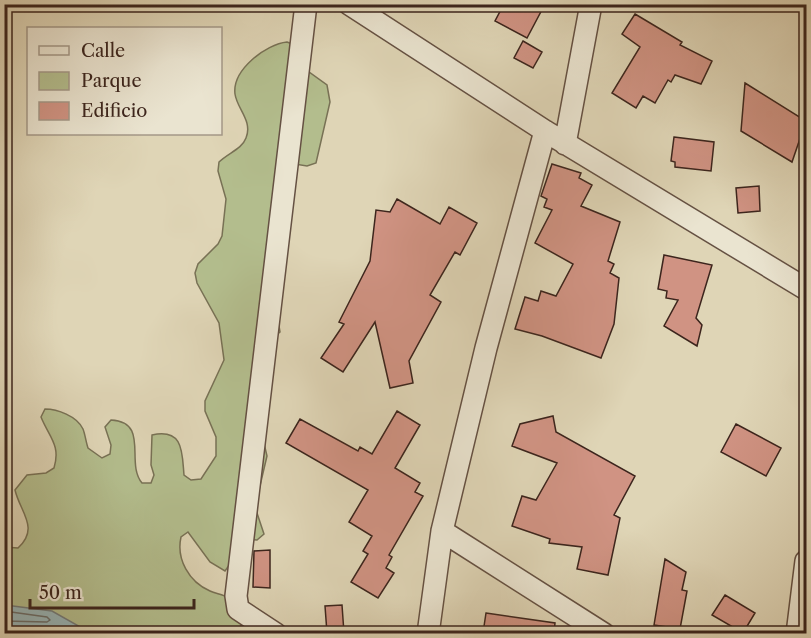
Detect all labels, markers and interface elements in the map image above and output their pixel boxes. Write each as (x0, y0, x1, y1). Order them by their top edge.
legend (27, 27, 222, 135)
text: Calle (81, 40, 125, 62)
text: Parque (81, 70, 142, 92)
text: Edificio (81, 100, 147, 122)
scale bar (30, 572, 194, 610)
text: 50 m (39, 582, 82, 604)

